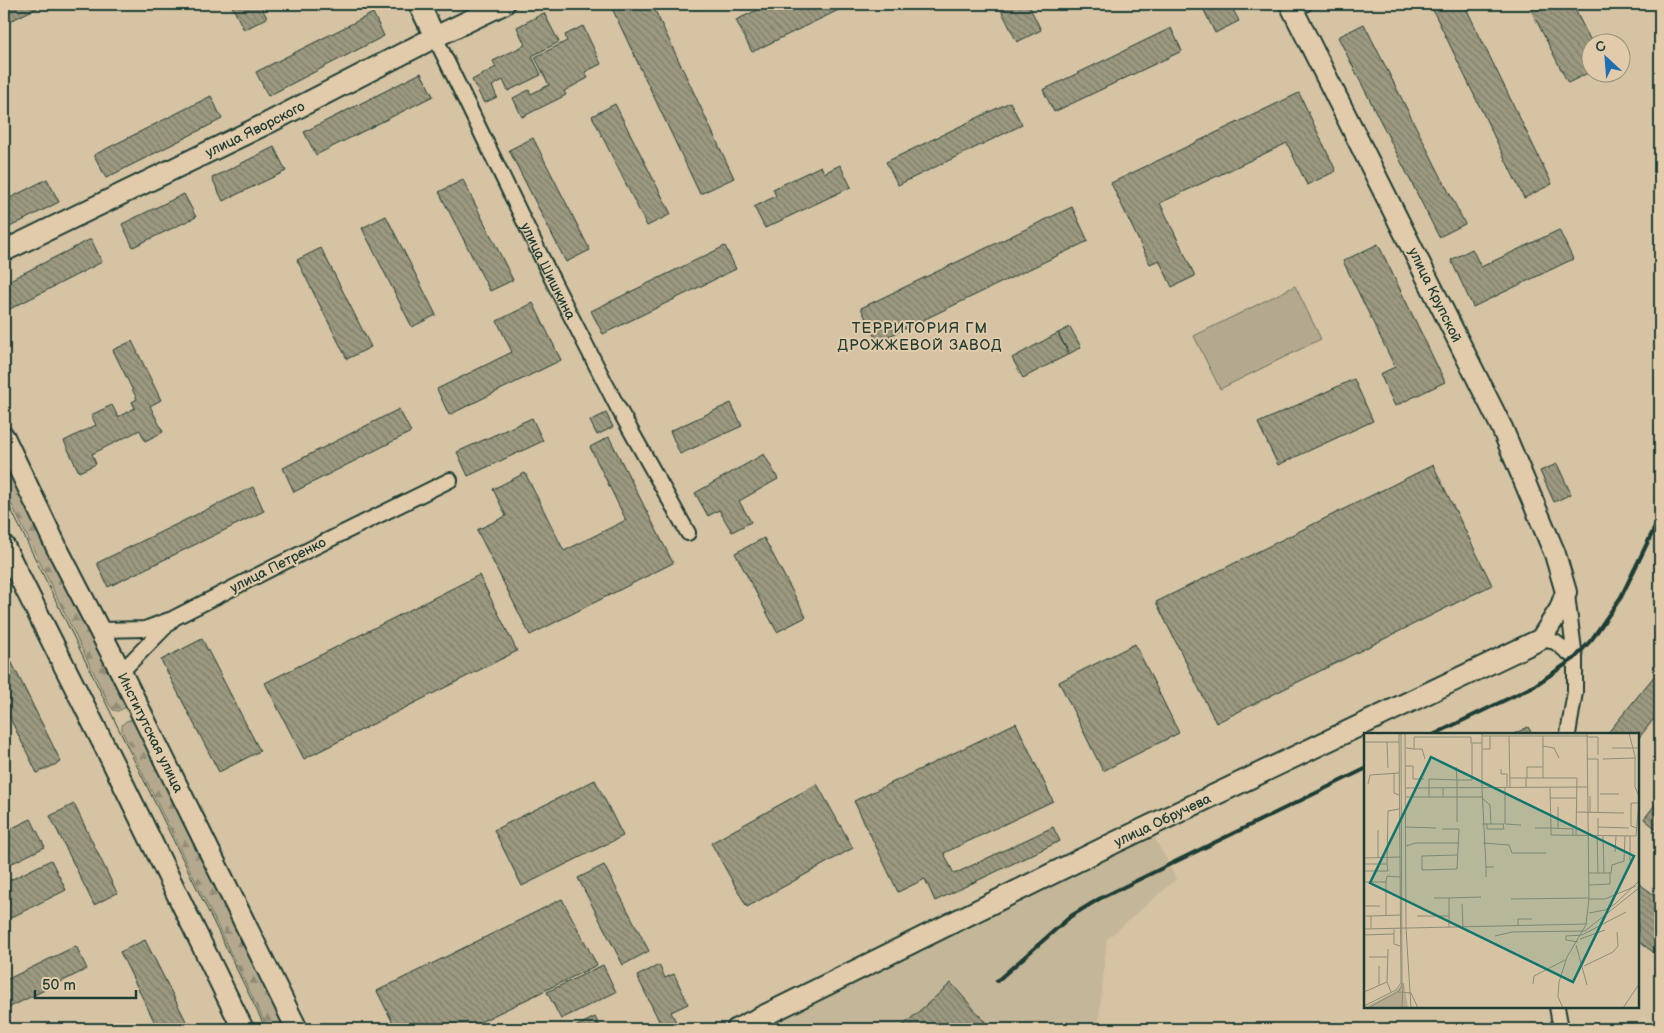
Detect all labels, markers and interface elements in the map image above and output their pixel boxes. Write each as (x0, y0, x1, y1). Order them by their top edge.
north arrow (1582, 32, 1632, 82)
text: С (1592, 37, 1609, 57)
street label: улица Яворского (202, 97, 307, 161)
street label: улица Шишкина (517, 220, 580, 323)
street label: улица Крупской (1405, 245, 1465, 345)
district label: ТЕРРИТОРИЯ ГМ ДРОЖЖЕВОЙ ЗАВОД (837, 319, 1003, 355)
street label: улица Петренко (227, 533, 329, 597)
street label: Институтская улица (114, 670, 188, 796)
inset map (1364, 733, 1639, 1008)
street label: улица Обручева (1111, 789, 1214, 850)
scale bar (35, 968, 136, 1000)
text: 50 m (42, 976, 76, 995)

